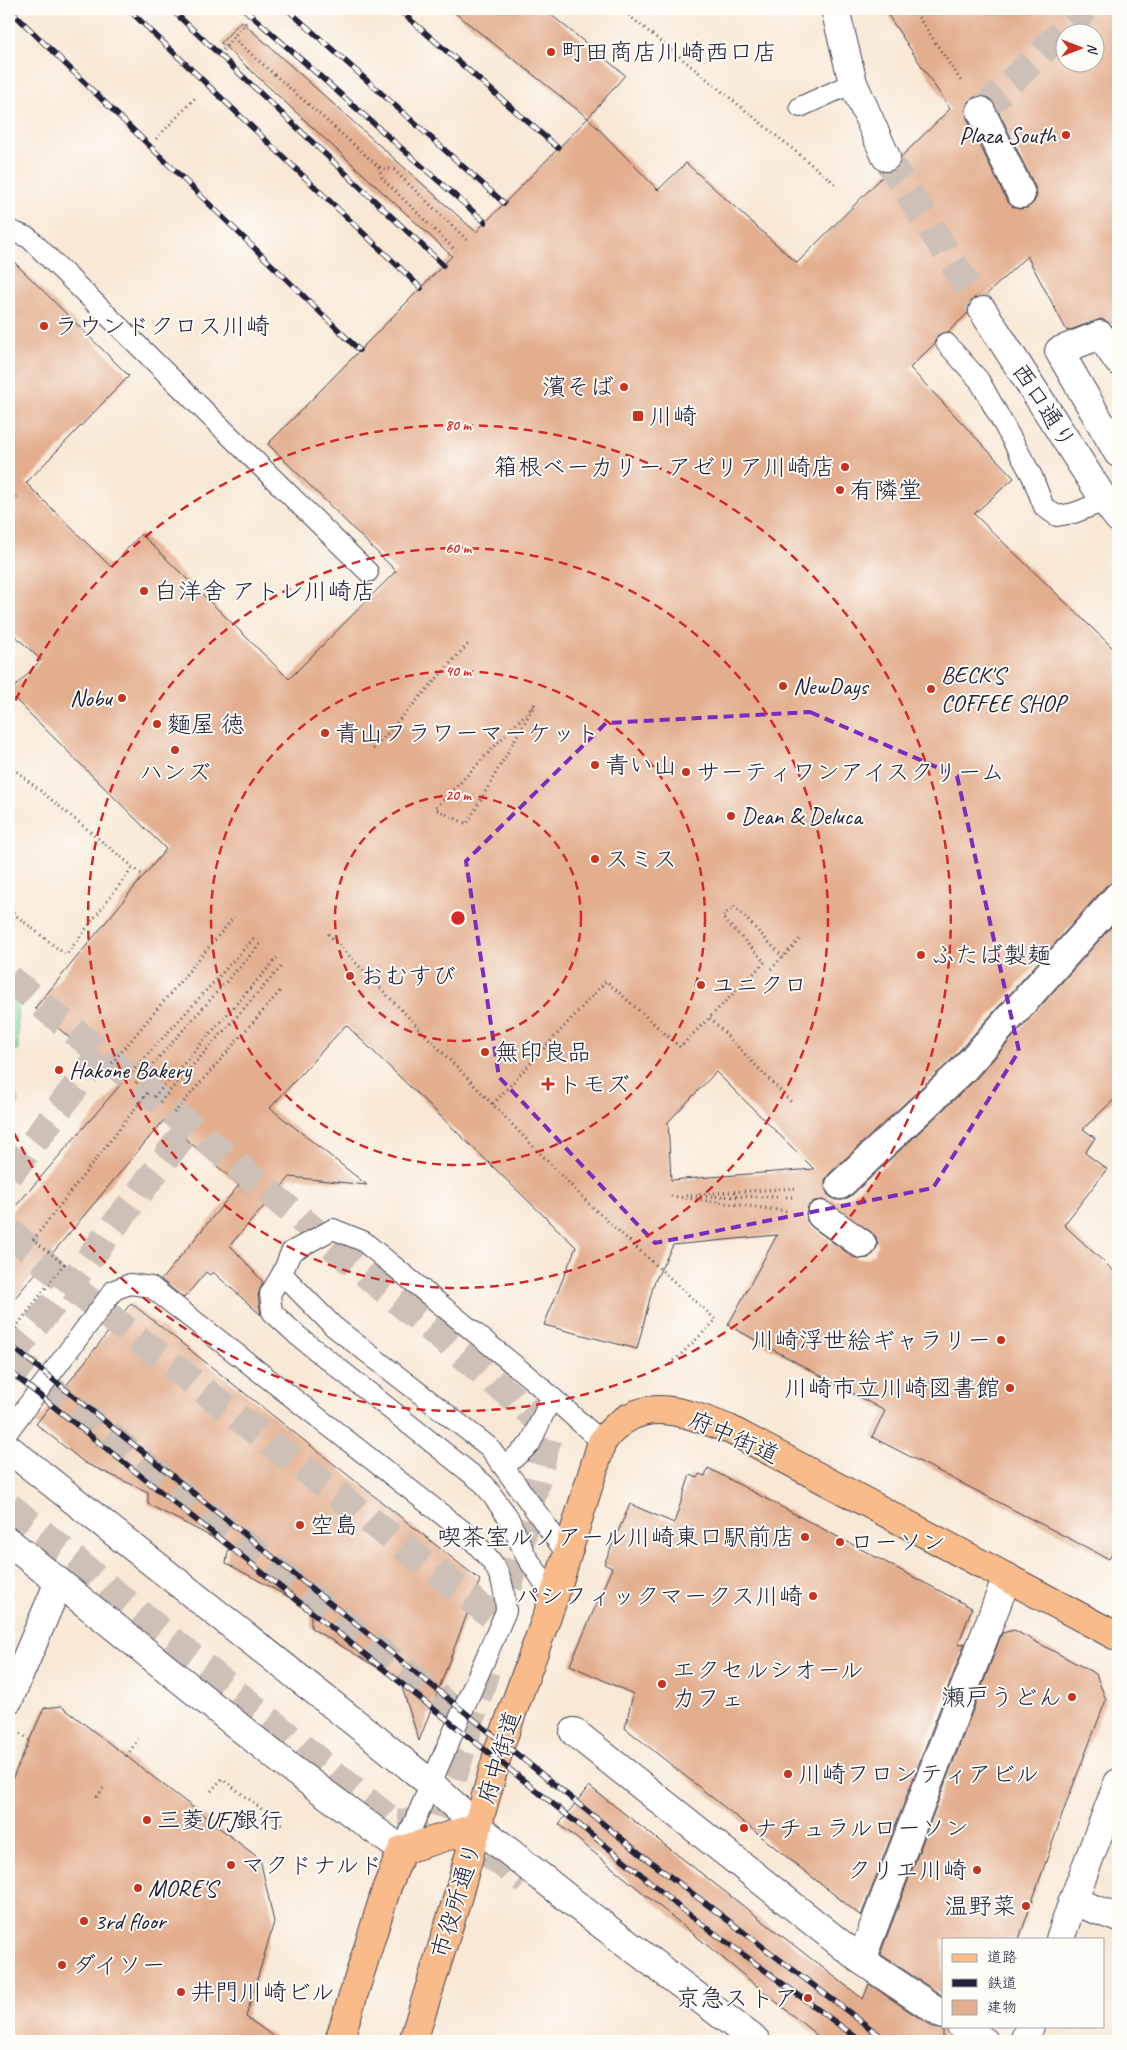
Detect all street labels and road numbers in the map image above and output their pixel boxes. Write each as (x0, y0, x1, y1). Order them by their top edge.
street label: 西口通り (1005, 358, 1083, 454)
street label: 府中街道 (684, 1404, 784, 1470)
street label: 府中街道 (471, 1707, 527, 1807)
street label: 市役所通り (424, 1838, 488, 1962)

